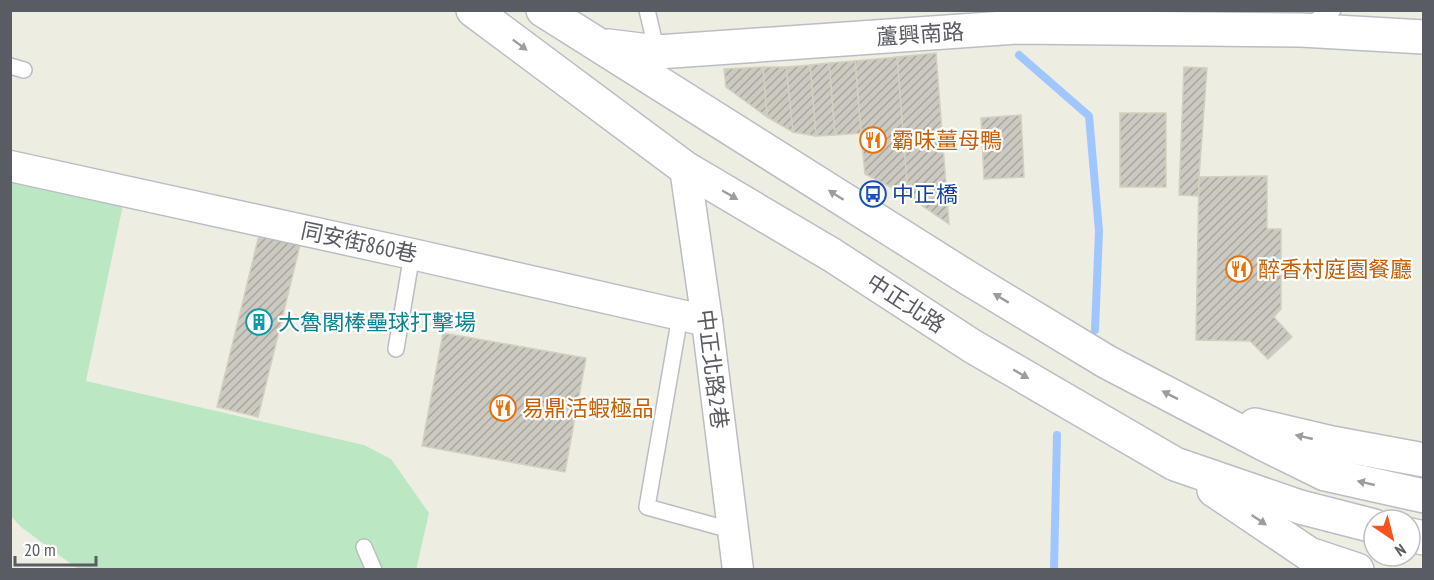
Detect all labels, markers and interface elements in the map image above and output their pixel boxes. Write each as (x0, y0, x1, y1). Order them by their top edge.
street label: 蘆興南路 (875, 17, 965, 51)
one-way arrow (513, 39, 528, 51)
restaurant icon: 霸味薑母鴨 (858, 125, 888, 155)
place label: 霸味薑母鴨 (892, 126, 1002, 154)
bus stop icon: 中正橋 (858, 179, 888, 209)
place label: 中正橋 (892, 180, 958, 208)
one-way arrow (828, 189, 844, 200)
one-way arrow (722, 190, 739, 200)
street label: 同安街860巷 (299, 216, 419, 268)
restaurant icon: 醉香村庭園餐廳 (1224, 254, 1254, 284)
place label: 醉香村庭園餐廳 (1258, 255, 1412, 283)
street label: 中正北路 (861, 267, 951, 339)
one-way arrow (993, 293, 1009, 304)
building icon: 大魯閣棒壘球打擊場 (244, 307, 274, 337)
place label: 大魯閣棒壘球打擊場 (278, 308, 476, 336)
street label: 中正北路2巷 (692, 308, 734, 430)
one-way arrow (1013, 369, 1029, 380)
one-way arrow (1162, 390, 1179, 400)
restaurant icon: 易鼎活蝦極品 (488, 393, 518, 423)
place label: 易鼎活蝦極品 (522, 394, 654, 422)
one-way arrow (1295, 431, 1314, 441)
one-way arrow (1357, 478, 1376, 487)
north arrow (1362, 508, 1422, 568)
one-way arrow (1251, 514, 1267, 525)
scale bar (15, 529, 96, 567)
text: 20 m (24, 538, 56, 561)
text: N (1391, 540, 1410, 561)

